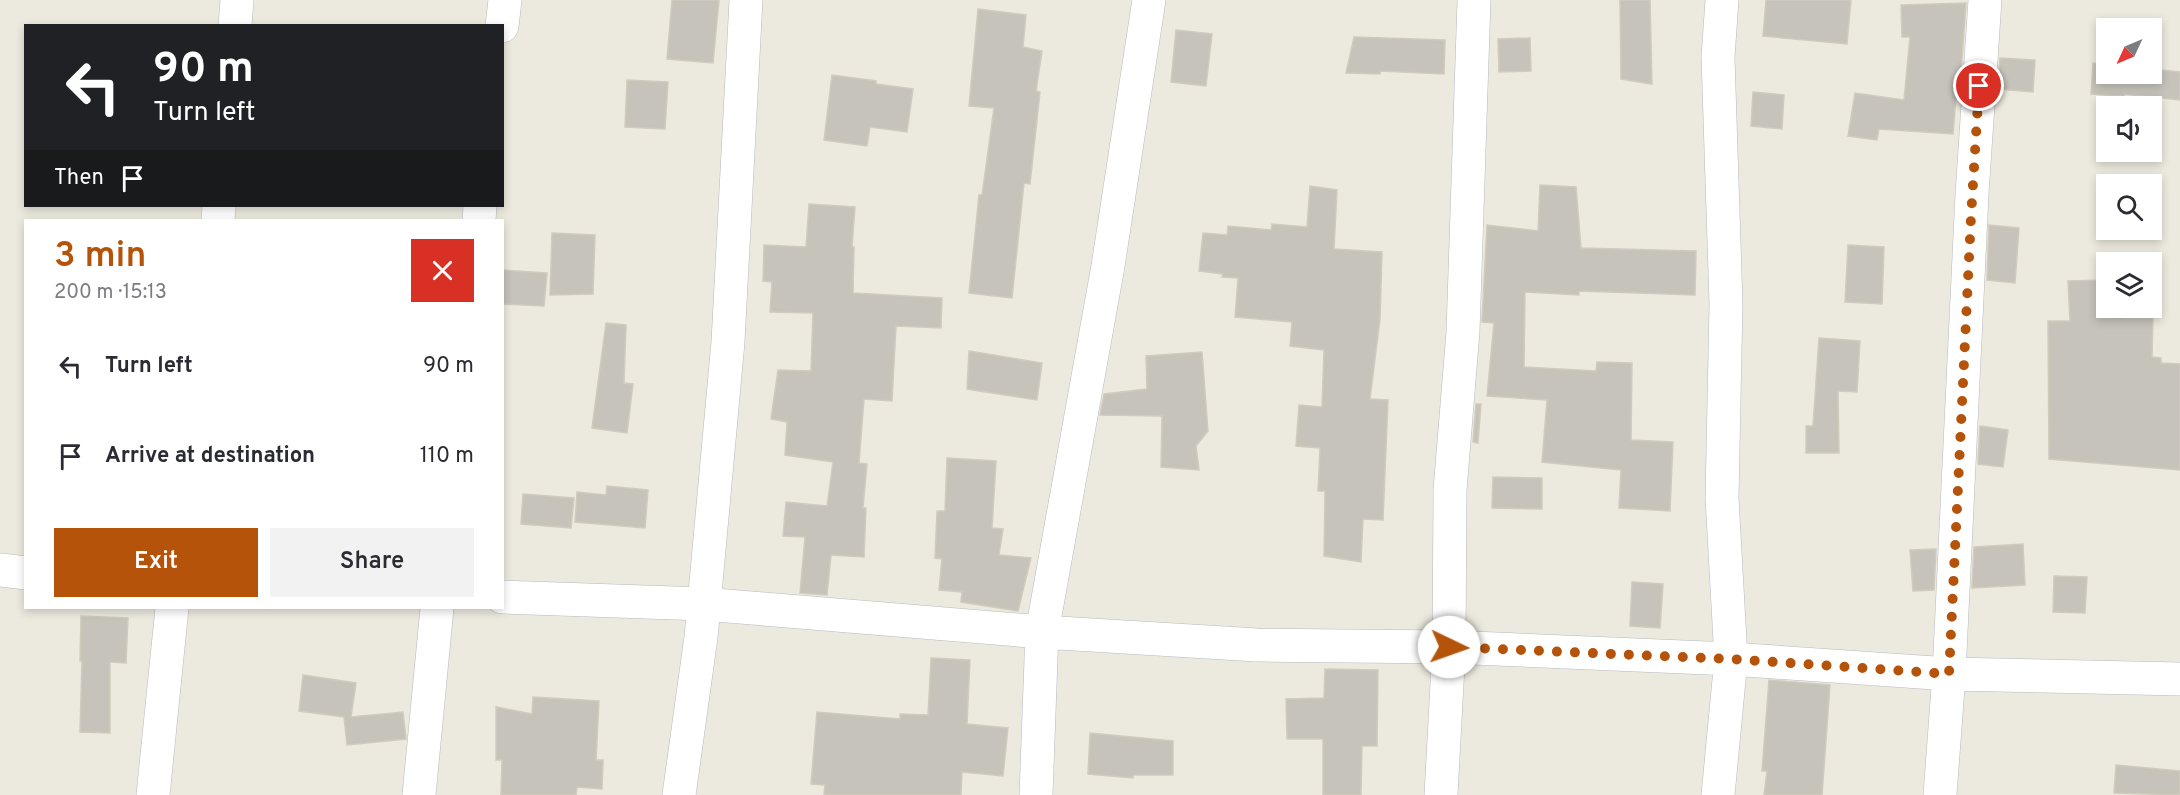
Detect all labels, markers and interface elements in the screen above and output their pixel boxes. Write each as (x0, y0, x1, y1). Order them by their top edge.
north arrow (2096, 18, 2162, 84)
map controls (2096, 18, 2162, 318)
text: 90 m (153, 44, 254, 97)
icon: left (54, 48, 132, 126)
pin (1953, 60, 2004, 111)
icon: arrive (1962, 69, 1995, 102)
text: Turn left (153, 96, 255, 130)
button: sound (2096, 96, 2162, 162)
icon: arrive (116, 162, 149, 195)
text: Then (54, 165, 104, 192)
button: search (2096, 174, 2162, 240)
text: 3 min (54, 234, 146, 280)
button: close (411, 239, 474, 302)
button: layers (2096, 252, 2162, 318)
text: 200 m · 15:13 (54, 280, 167, 306)
icon: left (54, 350, 87, 383)
text: Turn left (105, 353, 193, 380)
text: 90 m (423, 353, 474, 380)
icon: arrive (54, 440, 87, 473)
text: Arrive at destination (105, 443, 315, 470)
text: 110 m (420, 443, 474, 470)
button: Exit (54, 528, 258, 597)
button: Share (270, 528, 474, 597)
position arrow (1417, 615, 1481, 679)

